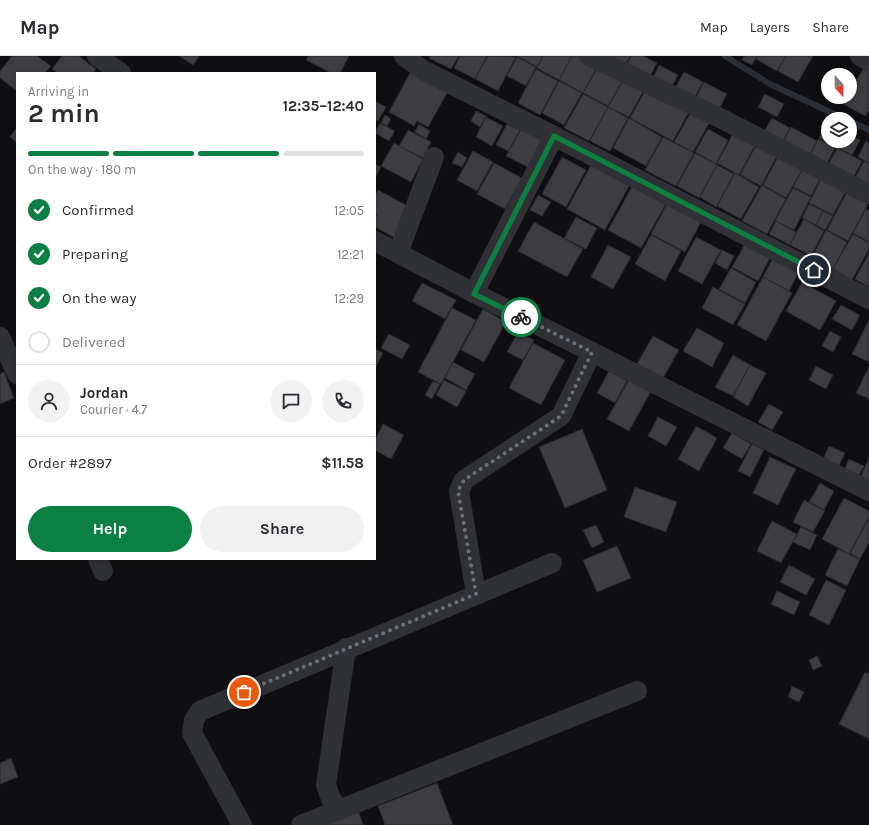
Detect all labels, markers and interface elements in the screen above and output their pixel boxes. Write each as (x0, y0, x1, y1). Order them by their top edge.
text: Map (20, 17, 59, 39)
text: Map (700, 19, 728, 36)
text: Layers (750, 19, 790, 36)
text: Share (812, 19, 849, 36)
north arrow (821, 68, 857, 104)
map controls (821, 68, 857, 148)
text: Arriving in (28, 84, 89, 99)
text: 12:35–12:40 (283, 97, 364, 115)
text: 2 min (28, 98, 100, 129)
button: layers (821, 112, 857, 148)
text: On the way · 180 m (28, 162, 136, 177)
icon: check (28, 199, 50, 221)
text: Confirmed (62, 201, 134, 219)
text: 12:05 (334, 203, 364, 218)
icon: check (28, 243, 50, 265)
text: Preparing (62, 245, 128, 263)
text: 12:21 (337, 247, 364, 262)
pin (797, 253, 831, 287)
icon: home (803, 259, 825, 281)
icon: check (28, 287, 50, 309)
text: On the way (62, 289, 136, 307)
text: 12:29 (334, 291, 364, 306)
courier (501, 297, 541, 337)
icon: bike (510, 306, 532, 328)
text: Delivered (62, 333, 126, 351)
button: person (28, 380, 70, 422)
button: chat (270, 380, 312, 422)
button: phone (322, 380, 364, 422)
text: Jordan (80, 384, 128, 402)
text: Courier · 4.7 (80, 402, 147, 417)
text: Order #2897 (28, 454, 112, 472)
text: $11.58 (321, 454, 364, 472)
button: Help (28, 506, 192, 552)
button: Share (200, 506, 364, 552)
pin (227, 675, 261, 709)
icon: bag (233, 681, 255, 703)

